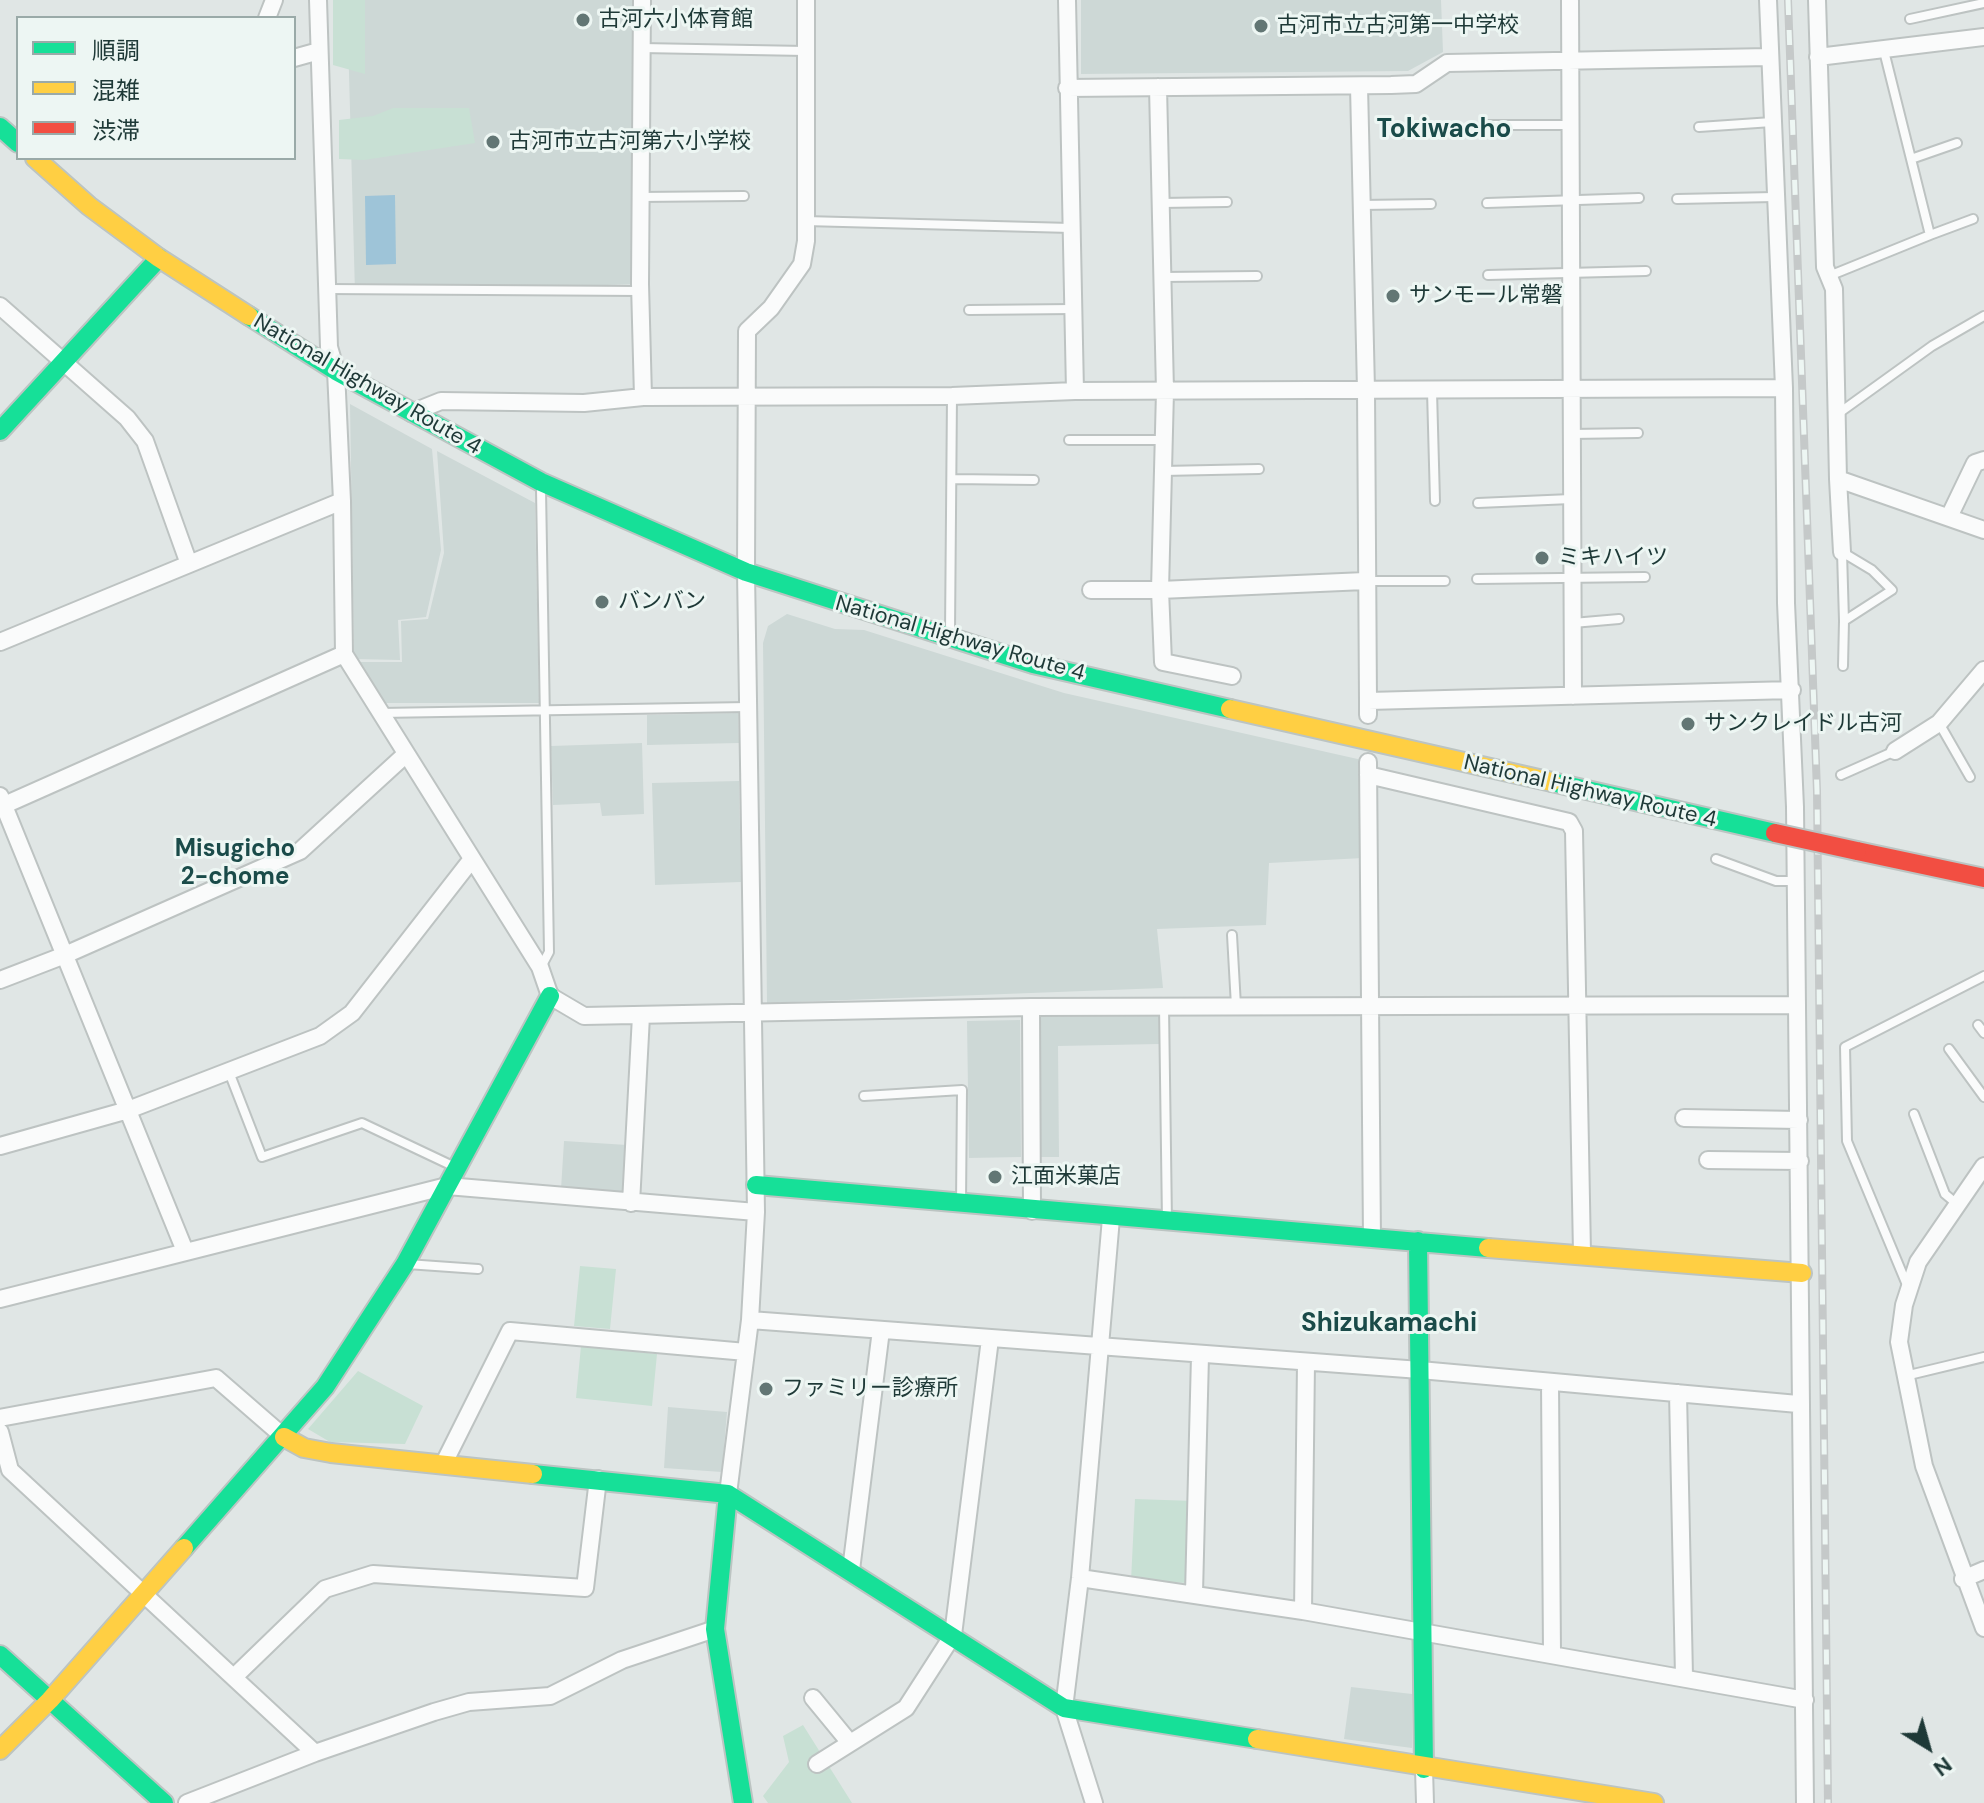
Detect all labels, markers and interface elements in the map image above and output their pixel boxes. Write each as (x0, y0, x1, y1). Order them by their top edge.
place label: 古河六小体育館 (599, 7, 753, 33)
marker: 古河六小体育館 (574, 11, 592, 29)
place label: 古河市立古河第一中学校 (1277, 13, 1519, 39)
legend (16, 16, 296, 160)
marker: 古河市立古河第一中学校 (1252, 17, 1270, 35)
text: 順調 (92, 35, 140, 66)
text: 混雑 (92, 75, 140, 106)
district label: Tokiwacho (1377, 114, 1511, 146)
text: 渋滞 (92, 115, 140, 146)
place label: 古河市立古河第六小学校 (509, 129, 751, 155)
marker: 古河市立古河第六小学校 (484, 133, 502, 151)
place label: サンモール常磐 (1409, 283, 1563, 309)
marker: サンモール常磐 (1384, 287, 1402, 305)
street label: National Highway Route 4 (248, 309, 486, 461)
place label: ミキハイツ (1558, 545, 1668, 571)
marker: ミキハイツ (1533, 549, 1551, 567)
place label: バンバン (618, 589, 706, 615)
street label: National Highway Route 4 (832, 591, 1088, 687)
marker: バンバン (593, 593, 611, 611)
place label: サンクレイドル古河 (1704, 711, 1902, 737)
marker: サンクレイドル古河 (1679, 715, 1697, 733)
street label: National Highway Route 4 (1461, 750, 1719, 834)
district label: Misugicho 2-chome (175, 836, 295, 892)
place label: 江面米菓店 (1011, 1164, 1121, 1190)
marker: 江面米菓店 (986, 1168, 1004, 1186)
district label: Shizukamachi (1301, 1308, 1477, 1340)
place label: ファミリー診療所 (782, 1376, 958, 1402)
marker: ファミリー診療所 (757, 1380, 775, 1398)
north arrow (1888, 1707, 1968, 1787)
text: N (1928, 1750, 1958, 1783)

